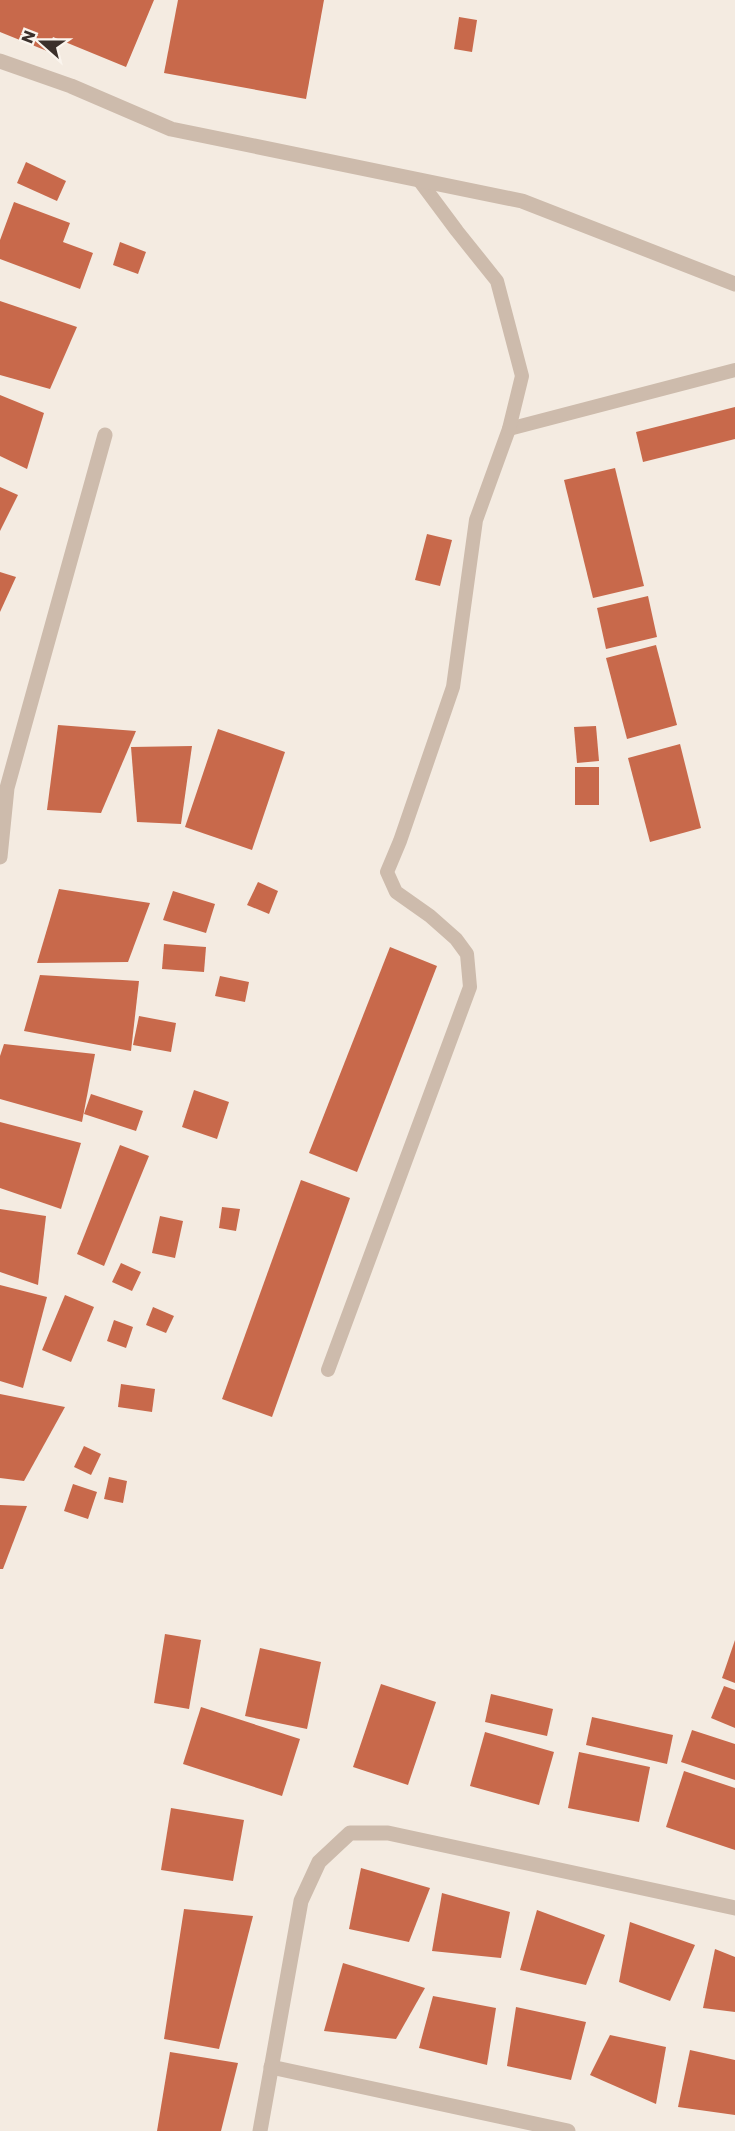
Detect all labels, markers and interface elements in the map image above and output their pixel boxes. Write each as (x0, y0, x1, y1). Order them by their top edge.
north arrow (12, 12, 72, 72)
text: N (16, 27, 41, 47)

